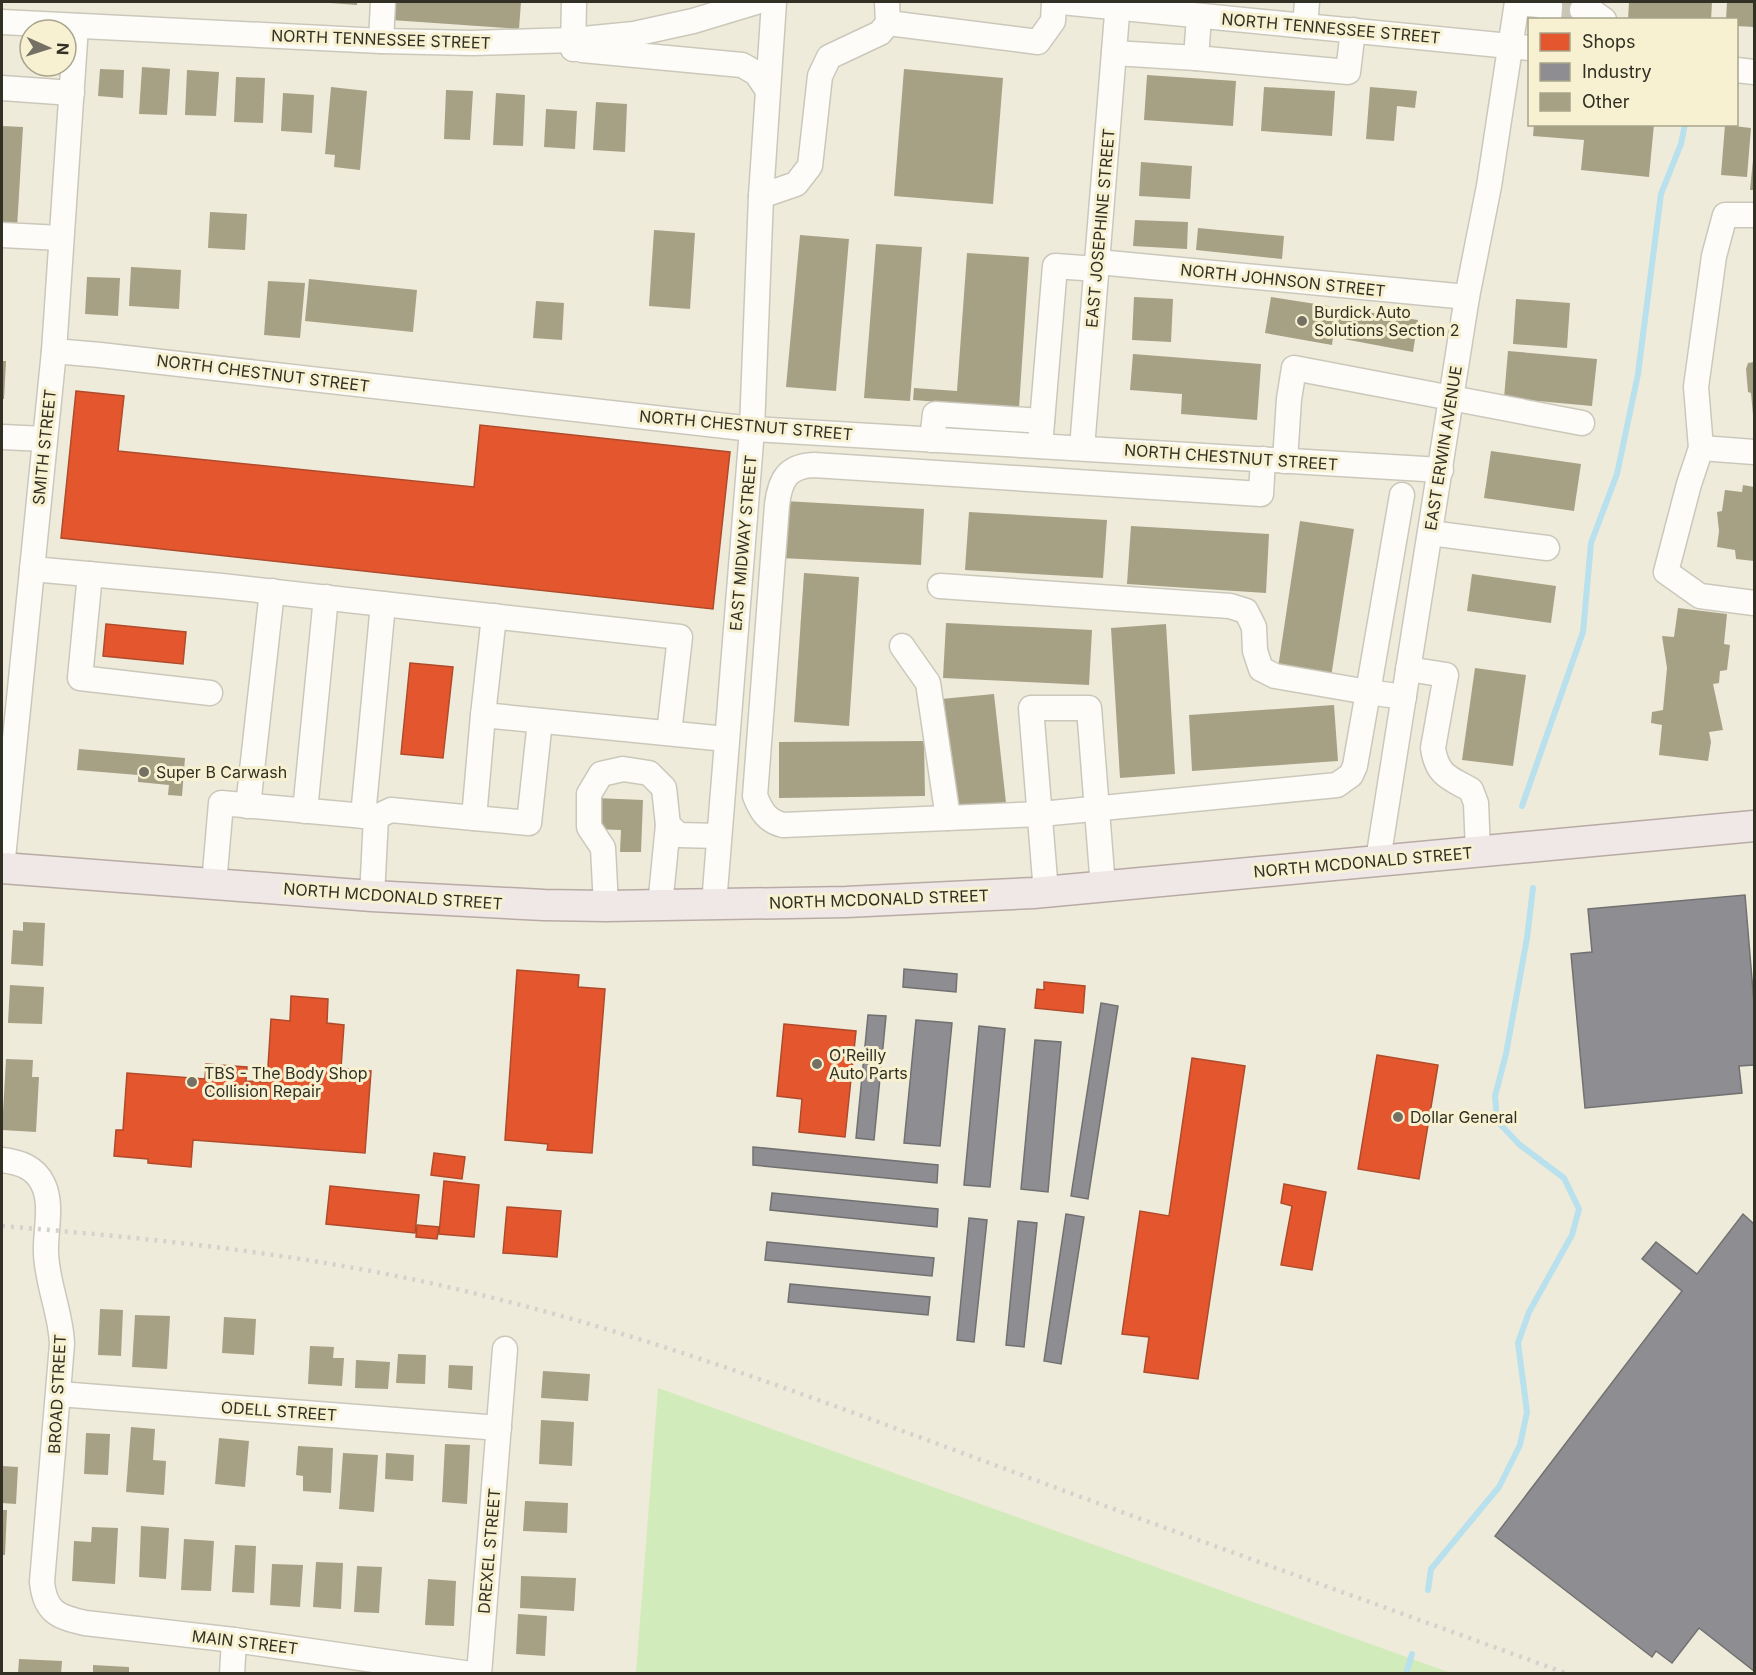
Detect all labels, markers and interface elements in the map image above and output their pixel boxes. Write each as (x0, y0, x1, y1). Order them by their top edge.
street label: NORTH TENNESSEE STREET (1221, 8, 1441, 48)
north arrow (18, 18, 78, 78)
legend (1528, 18, 1738, 126)
street label: NORTH TENNESSEE STREET (271, 25, 491, 53)
text: Shops (1582, 31, 1636, 52)
text: N (53, 42, 73, 55)
text: Industry (1582, 61, 1652, 82)
text: Other (1582, 91, 1630, 112)
street label: EAST JOSEPHINE STREET (1081, 127, 1119, 329)
street label: NORTH JOHNSON STREET (1179, 259, 1387, 301)
place label: Burdick Auto Solutions Section 2 (1314, 302, 1459, 340)
marker: Burdick Auto Solutions Section 2 (1295, 314, 1309, 328)
street label: NORTH CHESTNUT STREET (155, 350, 371, 396)
street label: EAST ERWIN AVENUE (1420, 364, 1466, 532)
street label: SMITH STREET (28, 388, 60, 506)
street label: NORTH CHESTNUT STREET (638, 406, 854, 444)
street label: NORTH CHESTNUT STREET (1123, 440, 1339, 474)
street label: EAST MIDWAY STREET (725, 454, 761, 632)
place label: Super B Carwash (156, 762, 287, 782)
marker: Super B Carwash (137, 765, 151, 779)
street label: NORTH MCDONALD STREET (1253, 842, 1473, 882)
street label: NORTH MCDONALD STREET (283, 878, 503, 914)
street label: NORTH MCDONALD STREET (769, 885, 989, 913)
place label: O'Reilly Auto Parts (829, 1045, 908, 1083)
marker: O'Reilly Auto Parts (810, 1057, 824, 1071)
place label: TBS - The Body Shop Collision Repair (204, 1063, 368, 1101)
marker: TBS - The Body Shop Collision Repair (185, 1075, 199, 1089)
place label: Dollar General (1410, 1107, 1517, 1127)
marker: Dollar General (1391, 1110, 1405, 1124)
street label: BROAD STREET (44, 1334, 70, 1454)
street label: ODELL STREET (220, 1397, 338, 1425)
street label: DREXEL STREET (474, 1487, 504, 1615)
street label: MAIN STREET (191, 1626, 299, 1658)

